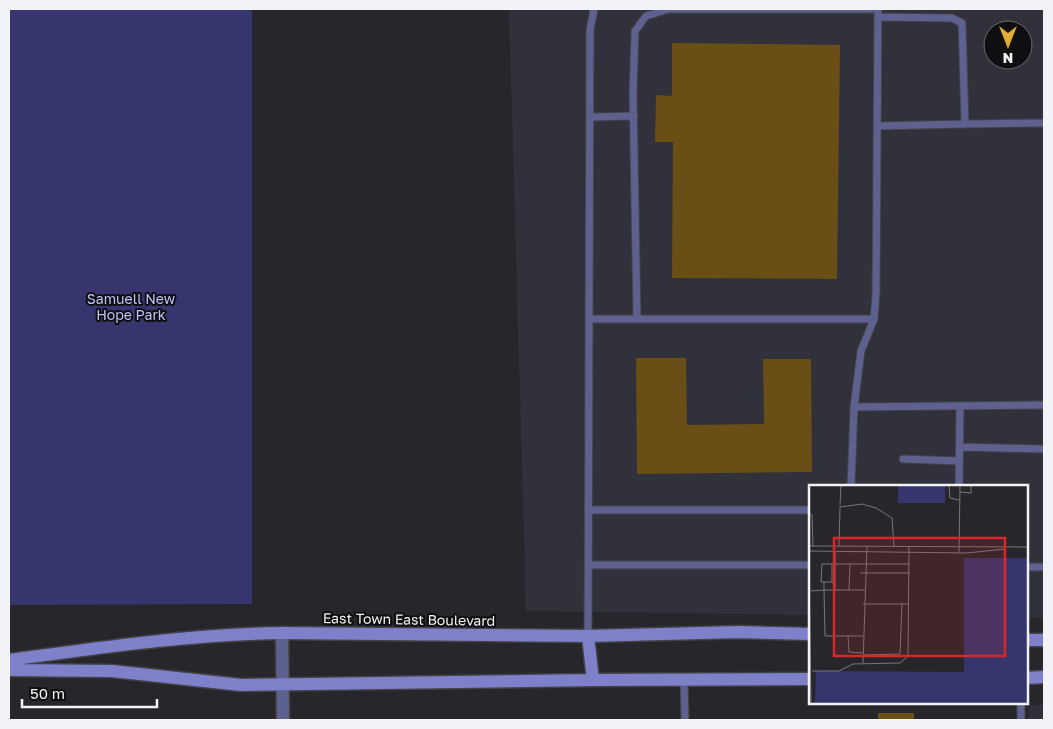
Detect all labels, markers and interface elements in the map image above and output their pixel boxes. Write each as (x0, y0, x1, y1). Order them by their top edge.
north arrow (983, 20, 1033, 70)
text: N (1003, 50, 1013, 67)
park label: Samuell New Hope Park (87, 290, 175, 323)
inset map (809, 485, 1028, 704)
street label: East Town East Boulevard (323, 609, 495, 629)
scale bar (22, 676, 158, 708)
text: 50 m (30, 684, 65, 702)

